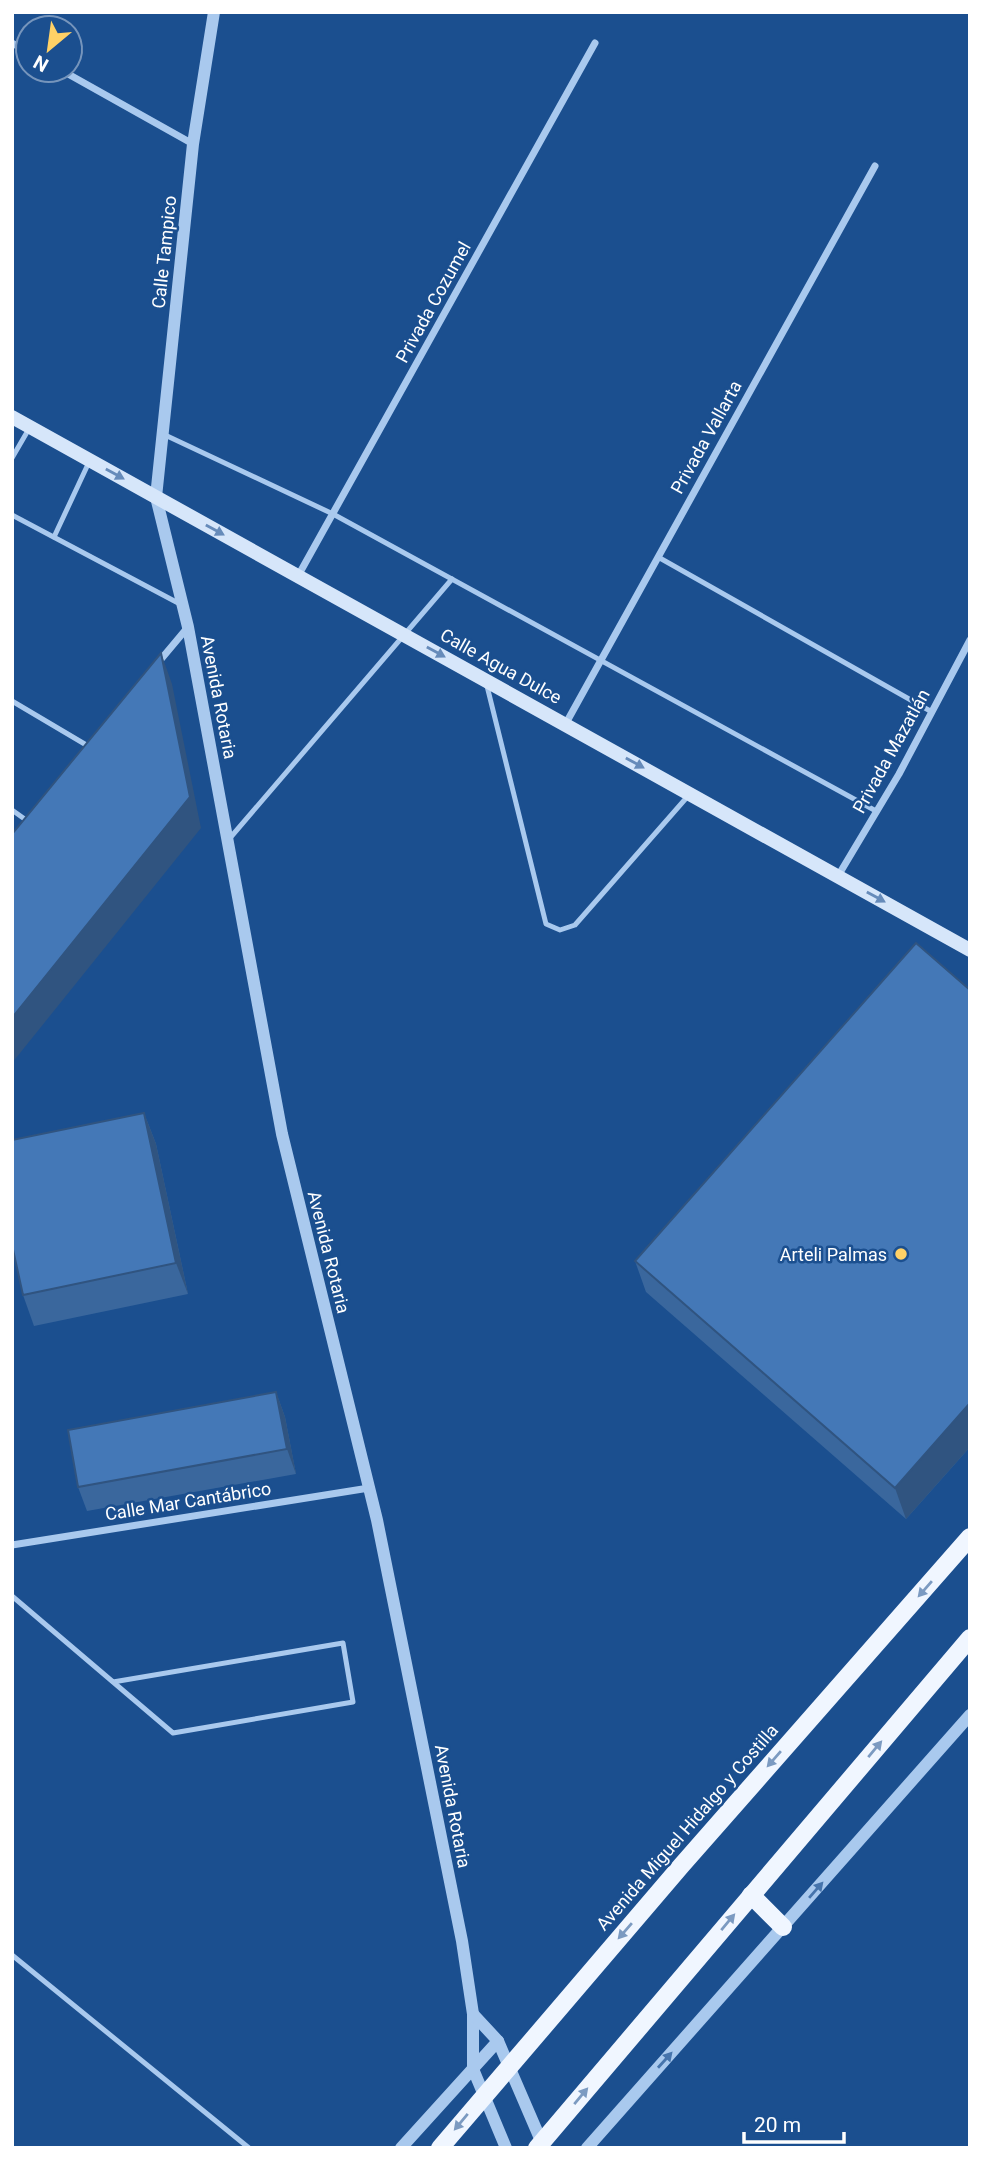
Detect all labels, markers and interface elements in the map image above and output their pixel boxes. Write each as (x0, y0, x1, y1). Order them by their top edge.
north arrow (14, 14, 84, 84)
text: N (30, 50, 52, 77)
street label: Calle Tampico (148, 195, 180, 309)
street label: Privada Cozumel (391, 238, 475, 366)
street label: Privada Vallarta (666, 377, 746, 497)
one-way arrow (105, 468, 124, 480)
one-way arrow (206, 524, 225, 536)
street label: Calle Agua Dulce (437, 624, 565, 708)
street label: Avenida Rotaria (197, 633, 241, 761)
one-way arrow (426, 646, 446, 658)
street label: Privada Mazatlán (848, 685, 934, 817)
one-way arrow (625, 757, 644, 769)
one-way arrow (867, 891, 886, 903)
street label: Avenida Rotaria (304, 1189, 354, 1315)
place label: Arteli Palmas (780, 1244, 887, 1265)
marker: Arteli Palmas (893, 1246, 909, 1262)
street label: Calle Mar Cantábrico (104, 1478, 272, 1524)
one-way arrow (918, 1580, 933, 1597)
street label: Avenida Miguel Hidalgo y Costilla (592, 1720, 782, 1934)
one-way arrow (868, 1740, 883, 1758)
street label: Avenida Rotaria (431, 1742, 475, 1870)
one-way arrow (767, 1751, 783, 1768)
one-way arrow (808, 1881, 823, 1898)
one-way arrow (720, 1914, 735, 1931)
one-way arrow (617, 1922, 633, 1940)
one-way arrow (657, 2051, 673, 2069)
one-way arrow (573, 2087, 589, 2105)
scale bar (744, 2100, 844, 2144)
text: 20 m (754, 2113, 801, 2137)
one-way arrow (454, 2114, 469, 2131)

